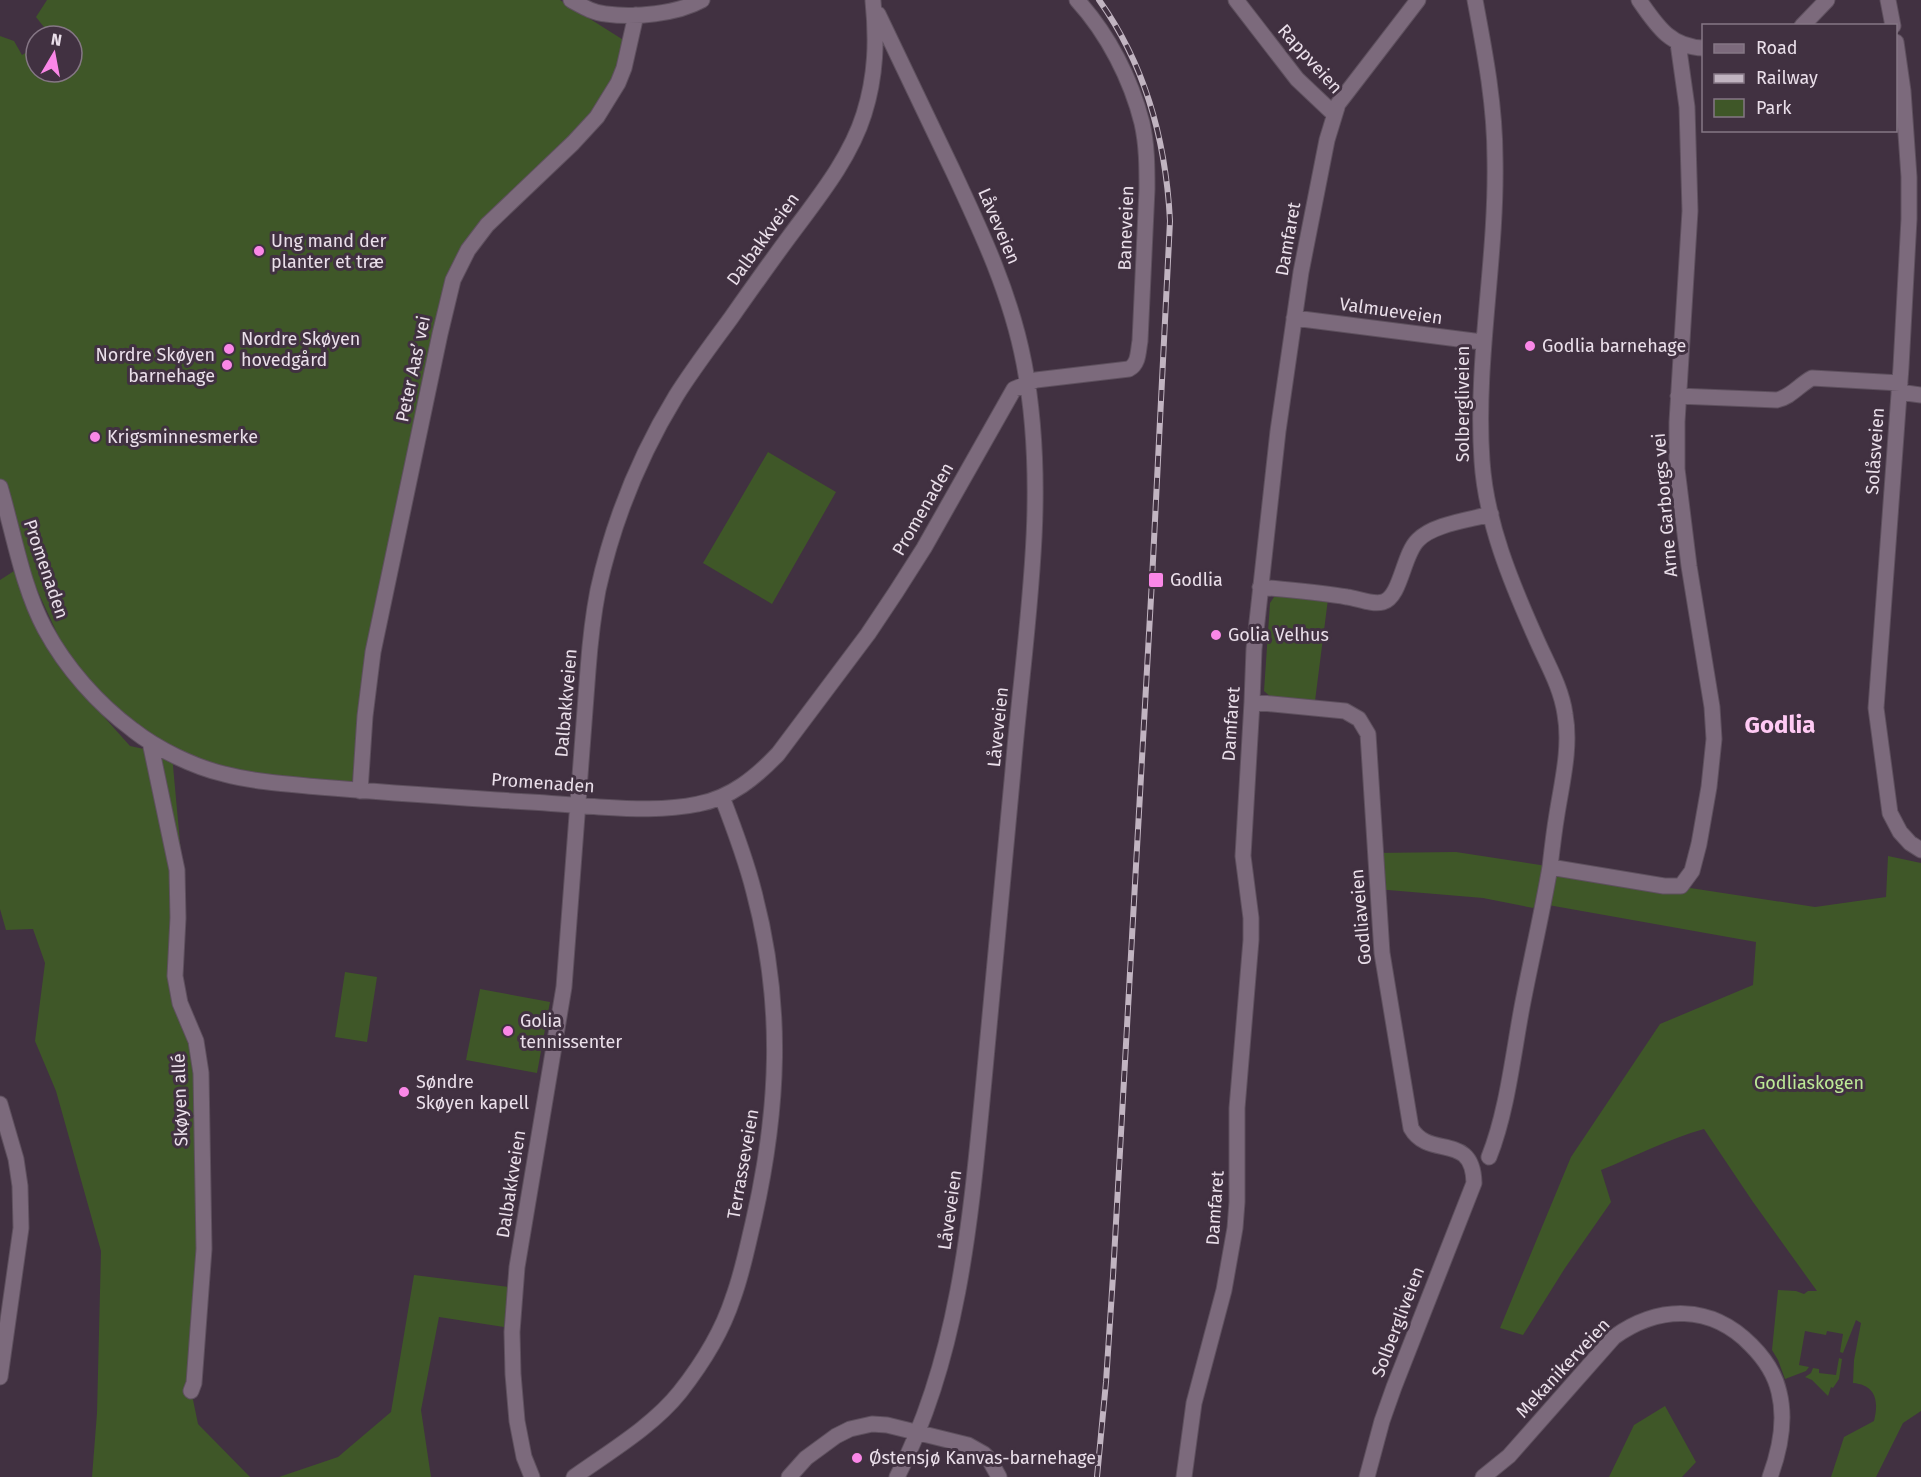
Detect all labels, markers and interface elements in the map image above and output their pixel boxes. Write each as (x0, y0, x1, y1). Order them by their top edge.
street label: Rappveien (1273, 20, 1347, 98)
north arrow (24, 24, 84, 84)
legend (1702, 24, 1897, 132)
text: N (50, 29, 63, 50)
text: Road (1756, 37, 1798, 59)
text: Railway (1756, 67, 1818, 89)
text: Park (1756, 97, 1792, 119)
street label: Låveveien (973, 184, 1025, 268)
street label: Baneveien (1114, 185, 1138, 271)
street label: Dalbakkveien (722, 188, 804, 290)
street label: Damfaret (1271, 200, 1305, 278)
place label: Ung mand der planter et træ (271, 230, 386, 273)
marker: Ung mand der planter et træ (252, 244, 266, 258)
street label: Valmueveien (1338, 293, 1444, 329)
street label: Peter Aas’ vei (391, 314, 435, 424)
place label: Nordre Skøyen hovedgård (241, 328, 360, 371)
place label: Godlia barnehage (1542, 335, 1686, 357)
marker: Godlia barnehage (1523, 339, 1537, 353)
marker: Nordre Skøyen hovedgård (222, 342, 236, 356)
place label: Nordre Skøyen barnehage (96, 344, 215, 387)
street label: Solbergliveien (1452, 346, 1474, 462)
marker: Nordre Skøyen barnehage (220, 358, 234, 372)
street label: Solåsveien (1861, 407, 1889, 495)
place label: Krigsminnesmerke (107, 426, 258, 448)
marker: Krigsminnesmerke (88, 430, 102, 444)
street label: Arne Garborgs vei (1648, 432, 1682, 578)
street label: Promenaden (888, 459, 958, 559)
street label: Promenaden (19, 516, 73, 622)
place label: Godlia (1170, 569, 1223, 591)
marker: Godlia (1147, 571, 1165, 589)
place label: Golia Velhus (1228, 624, 1329, 646)
marker: Golia Velhus (1209, 628, 1223, 642)
street label: Dalbakkveien (550, 648, 582, 758)
street label: Damfaret (1217, 685, 1245, 762)
street label: Låveveien (983, 686, 1013, 768)
district label: Godlia (1745, 711, 1815, 739)
street label: Promenaden (490, 768, 596, 798)
street label: Godliaveien (1346, 868, 1376, 966)
place label: Golia tennissenter (520, 1010, 622, 1053)
marker: Golia tennissenter (501, 1024, 515, 1038)
street label: Skøyen allé (167, 1053, 193, 1147)
place label: Søndre Skøyen kapell (416, 1071, 529, 1114)
park label: Godliaskogen (1754, 1072, 1864, 1094)
marker: Søndre Skøyen kapell (397, 1085, 411, 1099)
street label: Terrasseveien (722, 1107, 764, 1221)
street label: Dalbakkveien (492, 1128, 530, 1240)
street label: Låveveien (933, 1168, 967, 1252)
street label: Damfaret (1201, 1169, 1229, 1246)
street label: Solbergliveien (1367, 1264, 1429, 1380)
street label: Mekanikerveien (1511, 1314, 1615, 1422)
place label: Østensjø Kanvas-barnehage (869, 1447, 1096, 1469)
marker: Østensjø Kanvas-barnehage (850, 1451, 864, 1465)

